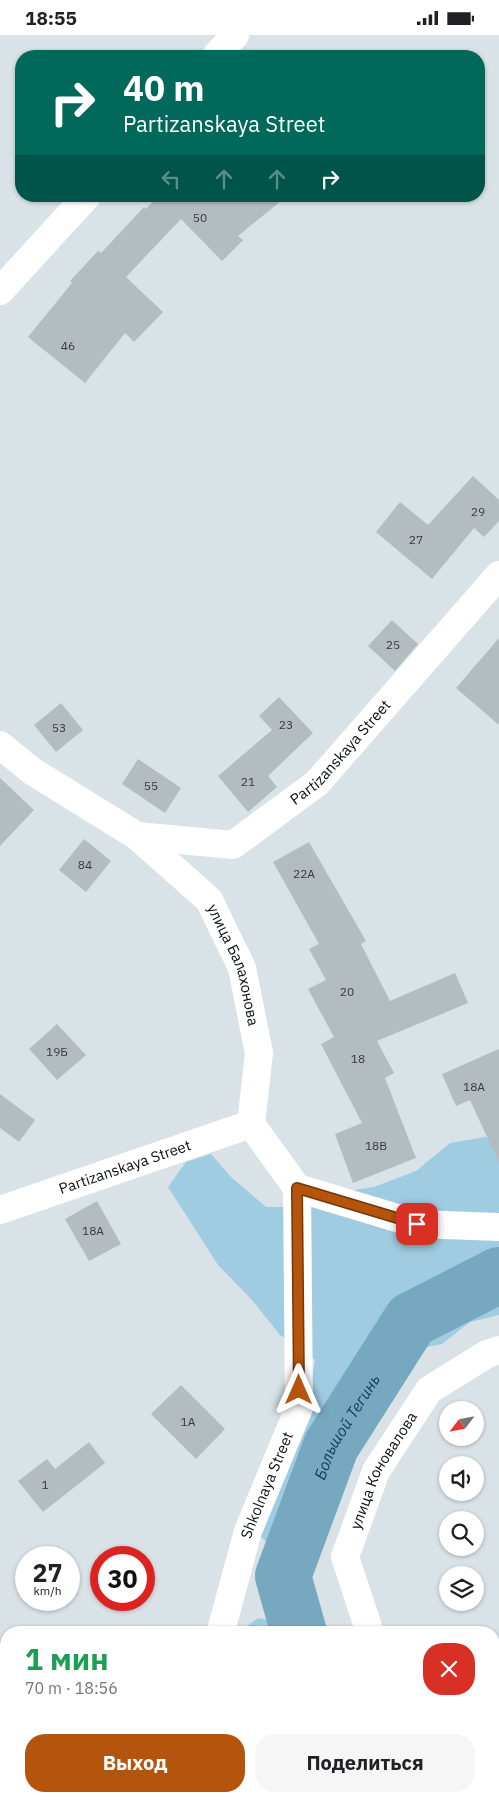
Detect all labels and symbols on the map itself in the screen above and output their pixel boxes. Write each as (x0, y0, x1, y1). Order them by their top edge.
house number: 50 (193, 210, 207, 225)
house number: 46 (61, 338, 75, 353)
house number: 29 (471, 504, 485, 519)
house number: 27 (409, 532, 423, 547)
house number: 25 (386, 637, 400, 652)
street label: Partizanskaya Street (286, 696, 394, 809)
house number: 23 (279, 717, 293, 732)
house number: 53 (52, 720, 66, 735)
house number: 21 (241, 774, 255, 789)
house number: 55 (144, 778, 158, 793)
house number: 84 (78, 857, 92, 872)
house number: 22А (293, 866, 315, 881)
street label: улица Балахонова (203, 901, 263, 1027)
house number: 20 (340, 984, 354, 999)
house number: 19Б (46, 1044, 68, 1059)
house number: 18 (351, 1051, 365, 1066)
house number: 18А (463, 1079, 485, 1094)
street label: Partizanskaya Street (56, 1135, 193, 1198)
house number: 18В (365, 1138, 387, 1153)
pin (396, 1203, 438, 1245)
house number: 18А (82, 1223, 104, 1238)
position arrow (272, 1363, 324, 1415)
water label: Большой Тегинь (309, 1370, 384, 1482)
north arrow (439, 1401, 484, 1446)
street label: улица Коновалова (346, 1408, 421, 1532)
house number: 1А (181, 1414, 196, 1429)
street label: Shkolnaya Street (236, 1429, 297, 1541)
house number: 1 (41, 1477, 49, 1492)
speed limit sign: 30 (90, 1546, 155, 1611)

